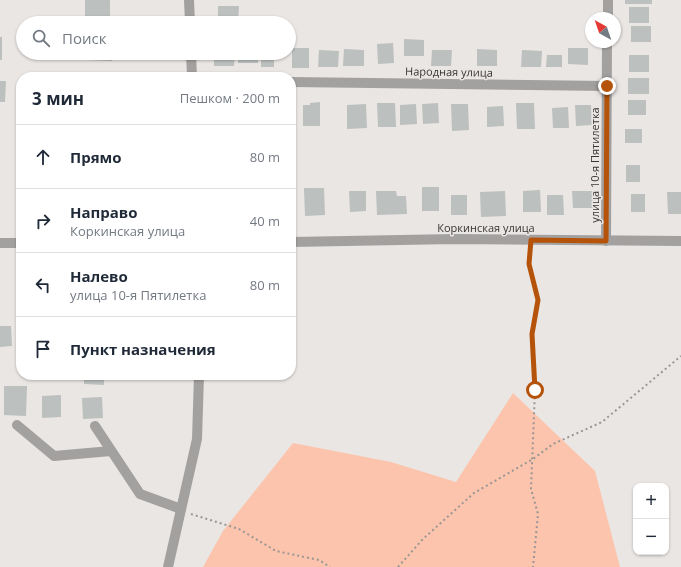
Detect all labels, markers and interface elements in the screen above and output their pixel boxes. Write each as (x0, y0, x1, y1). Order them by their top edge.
north arrow (585, 12, 621, 48)
search box (16, 16, 296, 60)
icon: search (30, 27, 52, 49)
text: Поиск (62, 28, 106, 48)
street label: Народная улица (405, 63, 493, 80)
route end (598, 77, 616, 95)
text: 3 мин (32, 87, 84, 110)
text: Пешком · 200 m (180, 89, 280, 107)
street label: улица 10-я Пятилетка (587, 107, 602, 223)
icon: ahead (32, 146, 54, 168)
text: Прямо (70, 147, 122, 167)
text: 80 m (250, 148, 280, 166)
text: Направо (70, 202, 138, 222)
icon: right (32, 210, 54, 232)
text: 40 m (250, 212, 280, 230)
street label: Коркинская улица (437, 220, 535, 235)
text: Коркинская улица (70, 222, 185, 240)
text: Налево (70, 266, 128, 286)
icon: left (32, 274, 54, 296)
text: 80 m (250, 276, 280, 294)
text: улица 10-я Пятилетка (70, 286, 206, 304)
icon: arrive (32, 338, 54, 360)
text: Пункт назначения (70, 339, 216, 359)
route start (526, 381, 544, 399)
map controls (633, 483, 669, 555)
button: + (633, 483, 669, 519)
button: − (633, 519, 669, 555)

